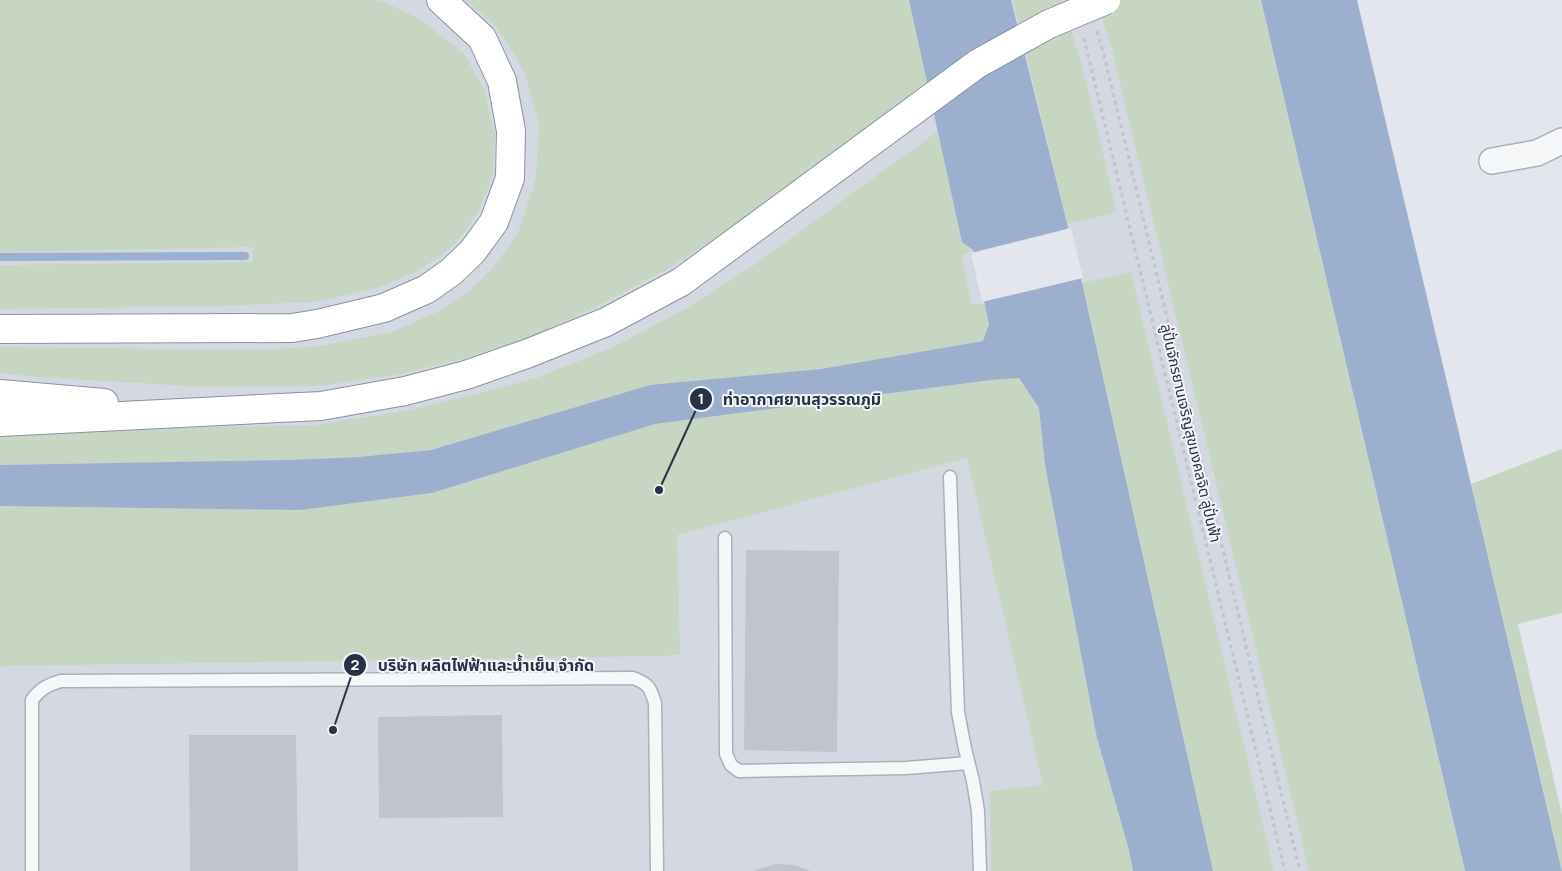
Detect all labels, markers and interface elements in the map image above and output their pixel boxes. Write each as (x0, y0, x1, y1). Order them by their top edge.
street label: ลู่ปั่นจักรยานเจริญสุขมงคลจิต ลู่ปั่นฟ้า (1156, 322, 1226, 544)
callout: ท่าอากาศยานสุวรรณภูมิ (688, 383, 891, 414)
text: 1 (698, 388, 704, 409)
text: ท่าอากาศยานสุวรรณภูมิ (723, 388, 881, 410)
callout: บริษัท ผลิตไฟฟ้าและน้ำเย็น จำกัด (343, 650, 604, 681)
text: 2 (351, 654, 360, 675)
text: บริษัท ผลิตไฟฟ้าและน้ำเย็น จำกัด (378, 654, 594, 676)

